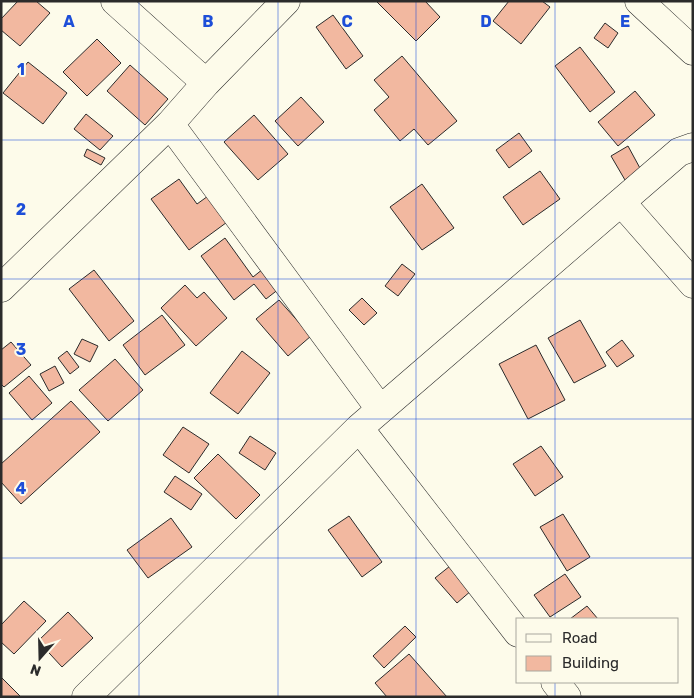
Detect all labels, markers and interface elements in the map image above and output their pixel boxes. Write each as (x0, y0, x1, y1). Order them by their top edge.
text: A (63, 12, 75, 31)
text: B (202, 12, 214, 31)
text: C (341, 12, 353, 31)
text: D (480, 12, 492, 31)
text: E (620, 12, 630, 31)
text: 1 (17, 60, 25, 79)
text: 2 (16, 200, 26, 219)
text: 3 (16, 340, 26, 359)
text: 4 (16, 479, 27, 498)
legend (516, 618, 679, 683)
text: Road (562, 629, 598, 647)
north arrow (15, 633, 65, 683)
text: Building (562, 654, 619, 672)
text: N (28, 660, 43, 679)

